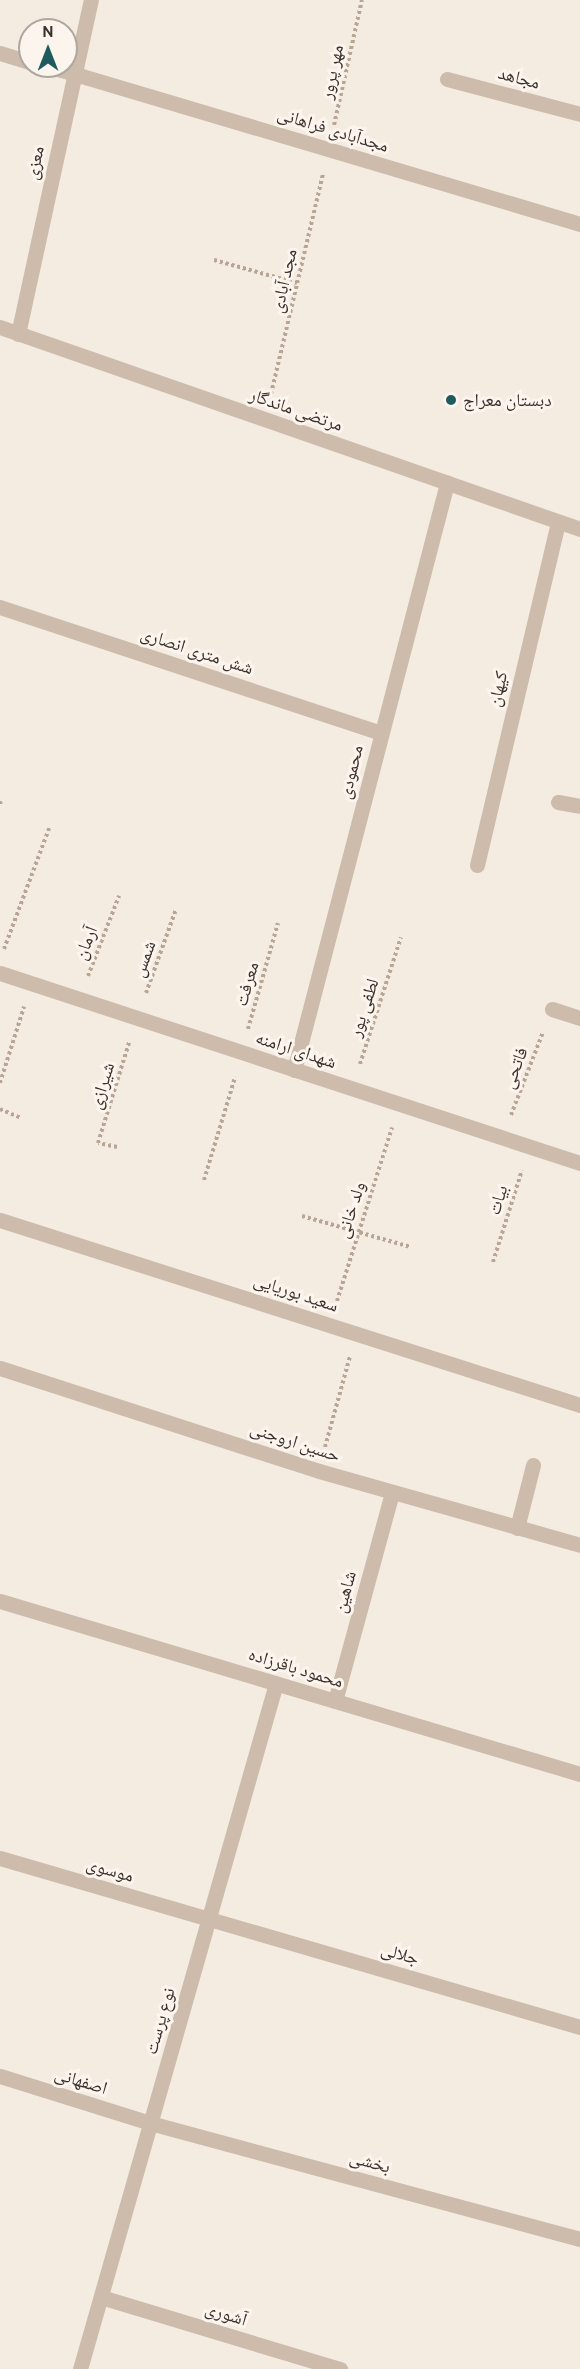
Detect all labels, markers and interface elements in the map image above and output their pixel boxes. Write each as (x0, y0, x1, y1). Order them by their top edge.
north arrow (18, 18, 78, 78)
text: N (42, 22, 54, 41)
street label: مهر پرور (316, 43, 348, 101)
street label: مجاهد (496, 62, 542, 94)
street label: مجدآبادی فراهانی (275, 103, 391, 157)
street label: معزی (21, 144, 49, 182)
street label: مجد آبادی (266, 247, 302, 315)
street label: مرتضی ماندگار (246, 384, 346, 436)
place label: دبستان معراج (463, 389, 552, 411)
marker: دبستان معراج (444, 393, 458, 407)
street label: شش متری انصاری (138, 623, 256, 679)
street label: کیهان (483, 669, 513, 709)
street label: محمودی (334, 743, 368, 801)
street label: آرمان (70, 923, 102, 963)
street label: شمس (127, 938, 161, 980)
street label: معرفت (230, 959, 264, 1009)
street label: لطفی پور (344, 976, 384, 1040)
street label: شهدای ارامنه (253, 1027, 339, 1073)
street label: فاتحی (497, 1044, 533, 1092)
street label: شیرازی (85, 1060, 119, 1112)
street label: ولد خانی (332, 1179, 370, 1241)
street label: بیات (483, 1183, 513, 1217)
street label: سعید بوریایی (251, 1269, 341, 1317)
street label: حسین اروجنی (247, 1417, 343, 1467)
street label: شاهین (329, 1569, 361, 1615)
street label: محمود باقرزاده (246, 1643, 346, 1693)
street label: موسوی (84, 1853, 136, 1887)
street label: جلالی (378, 1938, 422, 1970)
street label: نوع پرست (140, 1985, 180, 2057)
street label: اصفهانی (52, 2063, 110, 2099)
street label: بخشی (347, 2146, 393, 2178)
street label: آشوری (202, 2297, 250, 2331)

